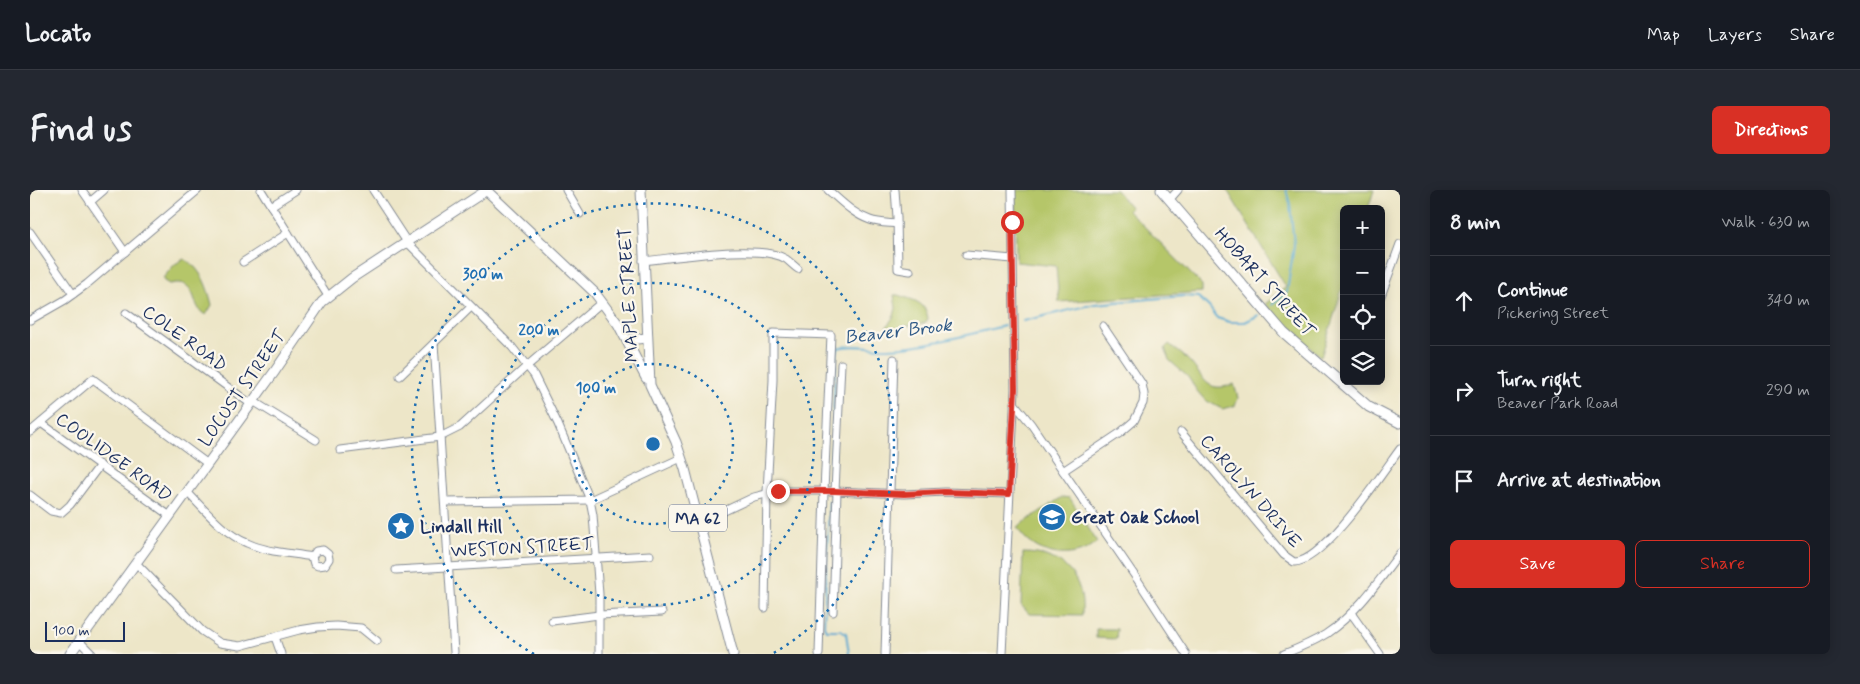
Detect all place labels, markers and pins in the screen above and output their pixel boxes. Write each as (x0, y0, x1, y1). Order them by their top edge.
centre of rings (644, 435, 662, 453)
school or university icon: Great Oak School (1037, 502, 1067, 532)
place label: Great Oak School (1071, 506, 1200, 530)
place icon: Lindall Hill (386, 511, 416, 541)
place label: Lindall Hill (420, 515, 503, 539)

